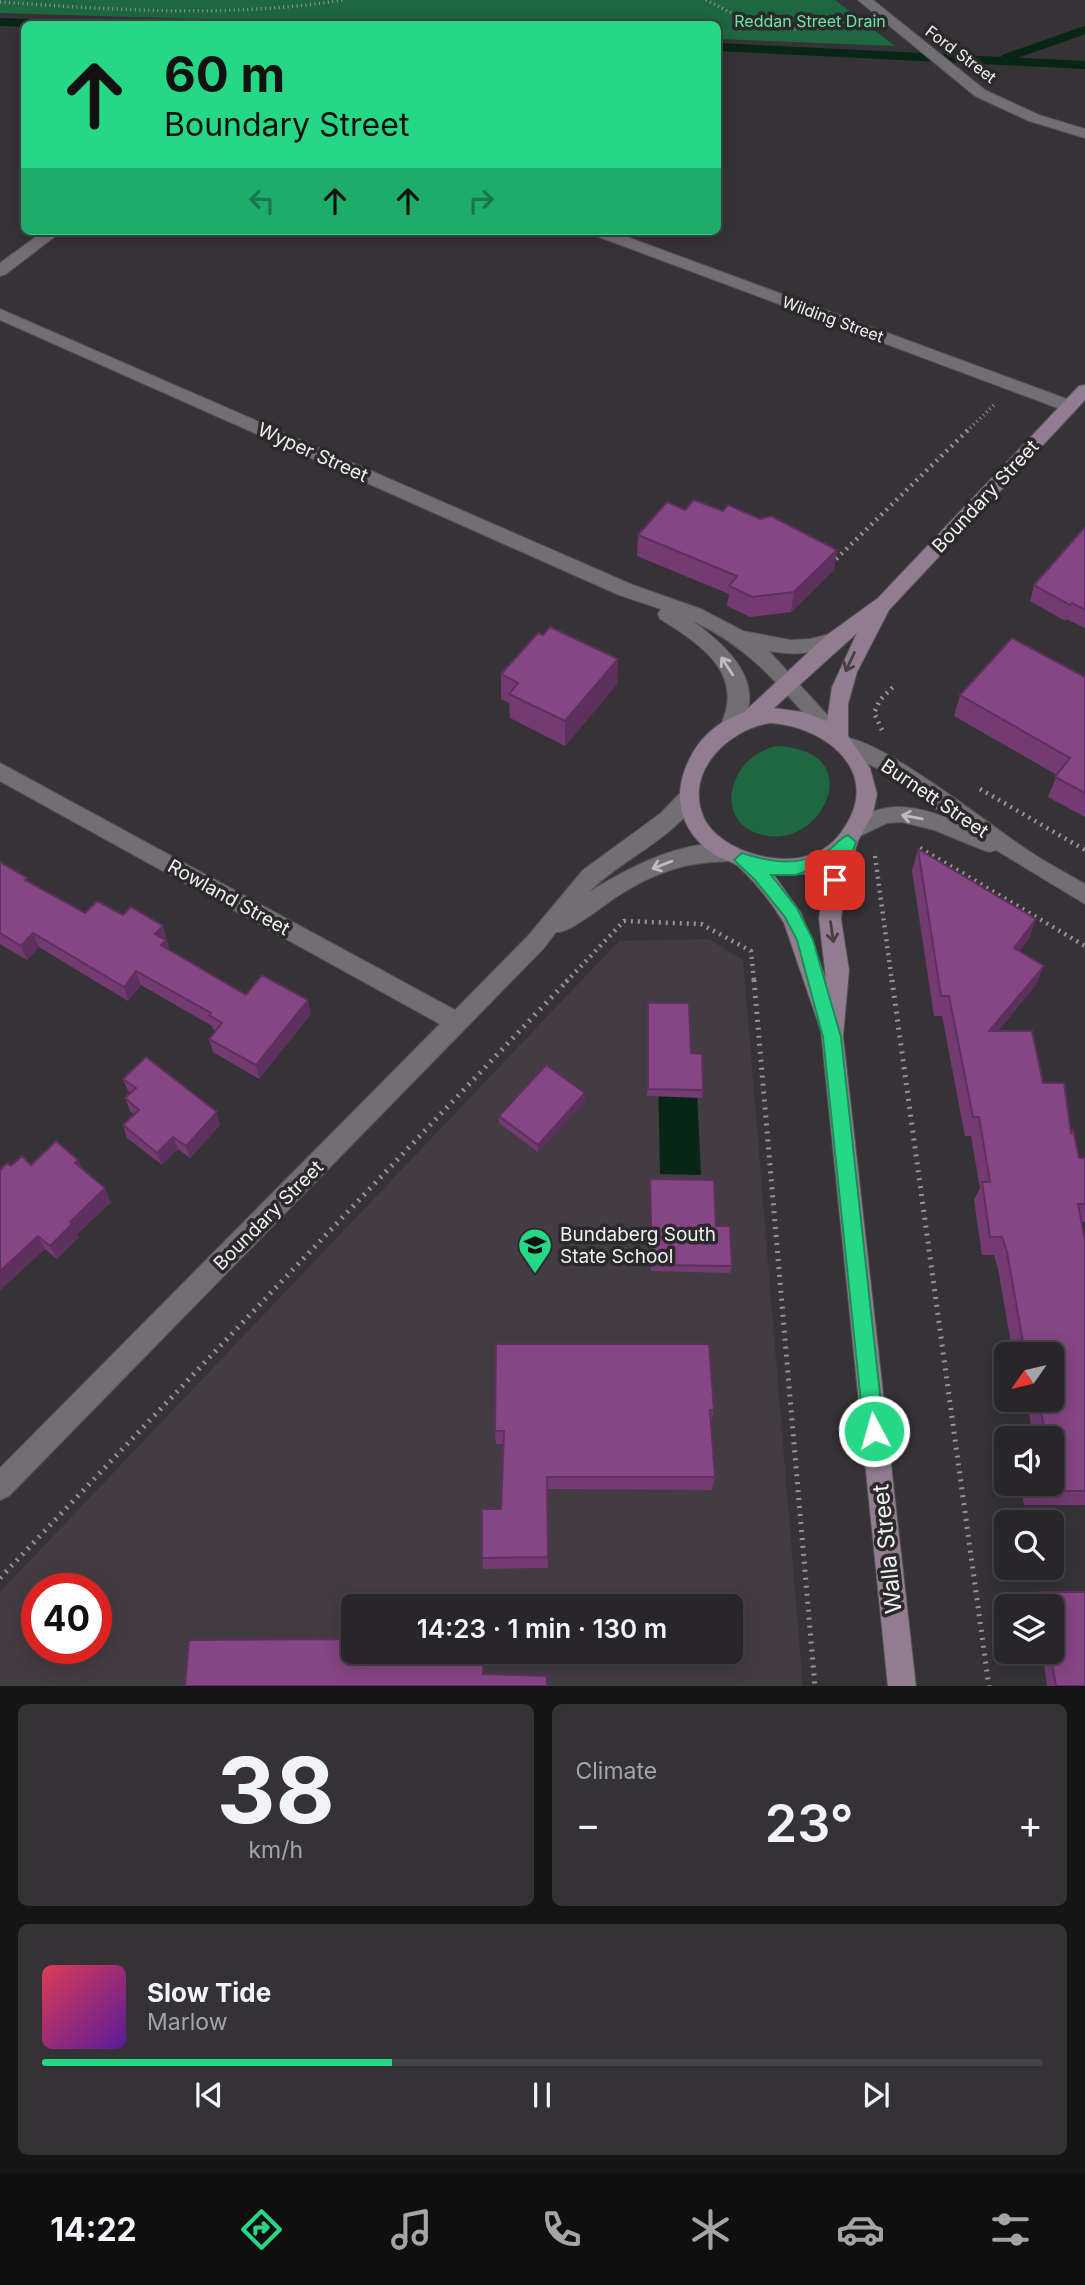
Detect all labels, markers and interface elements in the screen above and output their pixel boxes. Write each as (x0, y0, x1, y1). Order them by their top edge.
park label: Reddan Street Drain (734, 11, 886, 31)
street label: Ford Street (922, 21, 1000, 87)
text: 60 m (164, 45, 285, 104)
icon: ahead (49, 49, 140, 140)
text: Boundary Street (164, 105, 409, 144)
icon: left (243, 182, 281, 220)
icon: ahead (316, 182, 354, 220)
icon: ahead (389, 182, 427, 220)
icon: right (462, 182, 500, 220)
street label: Wilding Street (780, 291, 886, 347)
street label: Wyper Street (254, 418, 371, 487)
street label: Boundary Street (927, 435, 1043, 557)
one-way arrow (843, 651, 857, 672)
one-way arrow (720, 657, 735, 676)
street label: Burnett Street (877, 754, 993, 843)
one-way arrow (901, 810, 923, 823)
pin (805, 850, 865, 910)
street label: Rowland Street (164, 854, 294, 940)
one-way arrow (651, 860, 673, 873)
icon: arrive (816, 861, 854, 899)
one-way arrow (826, 920, 839, 943)
street label: Boundary Street (209, 1156, 328, 1275)
place label: Bundaberg South State School (560, 1223, 716, 1268)
school or university icon: Bundaberg South State School (516, 1226, 554, 1275)
north arrow (994, 1342, 1064, 1412)
map controls (994, 1342, 1064, 1664)
position arrow (837, 1394, 911, 1468)
button: sound (994, 1426, 1064, 1496)
street label: Walla Street (866, 1483, 908, 1615)
button: search (994, 1510, 1064, 1580)
speed limit sign: 40 (21, 1573, 112, 1664)
button: layers (994, 1594, 1064, 1664)
text: 14:23 · 1 min · 130 m (417, 1613, 667, 1644)
text: 38 (217, 1735, 335, 1845)
text: Climate (576, 1757, 657, 1785)
text: 23° (765, 1792, 854, 1855)
text: − (576, 1801, 601, 1847)
text: + (1018, 1801, 1043, 1847)
text: km/h (248, 1836, 303, 1864)
text: Slow Tide (147, 1977, 271, 2008)
text: Marlow (147, 2008, 227, 2036)
icon: previous (190, 2076, 228, 2114)
icon: pause (523, 2076, 561, 2114)
icon: next (857, 2076, 895, 2114)
icon: directions (237, 2205, 286, 2254)
icon: music (387, 2205, 436, 2254)
icon: phone (537, 2205, 586, 2254)
icon: climate (686, 2205, 735, 2254)
icon: car (836, 2205, 885, 2254)
icon: filters (986, 2205, 1035, 2254)
text: 14:22 (50, 2210, 137, 2249)

